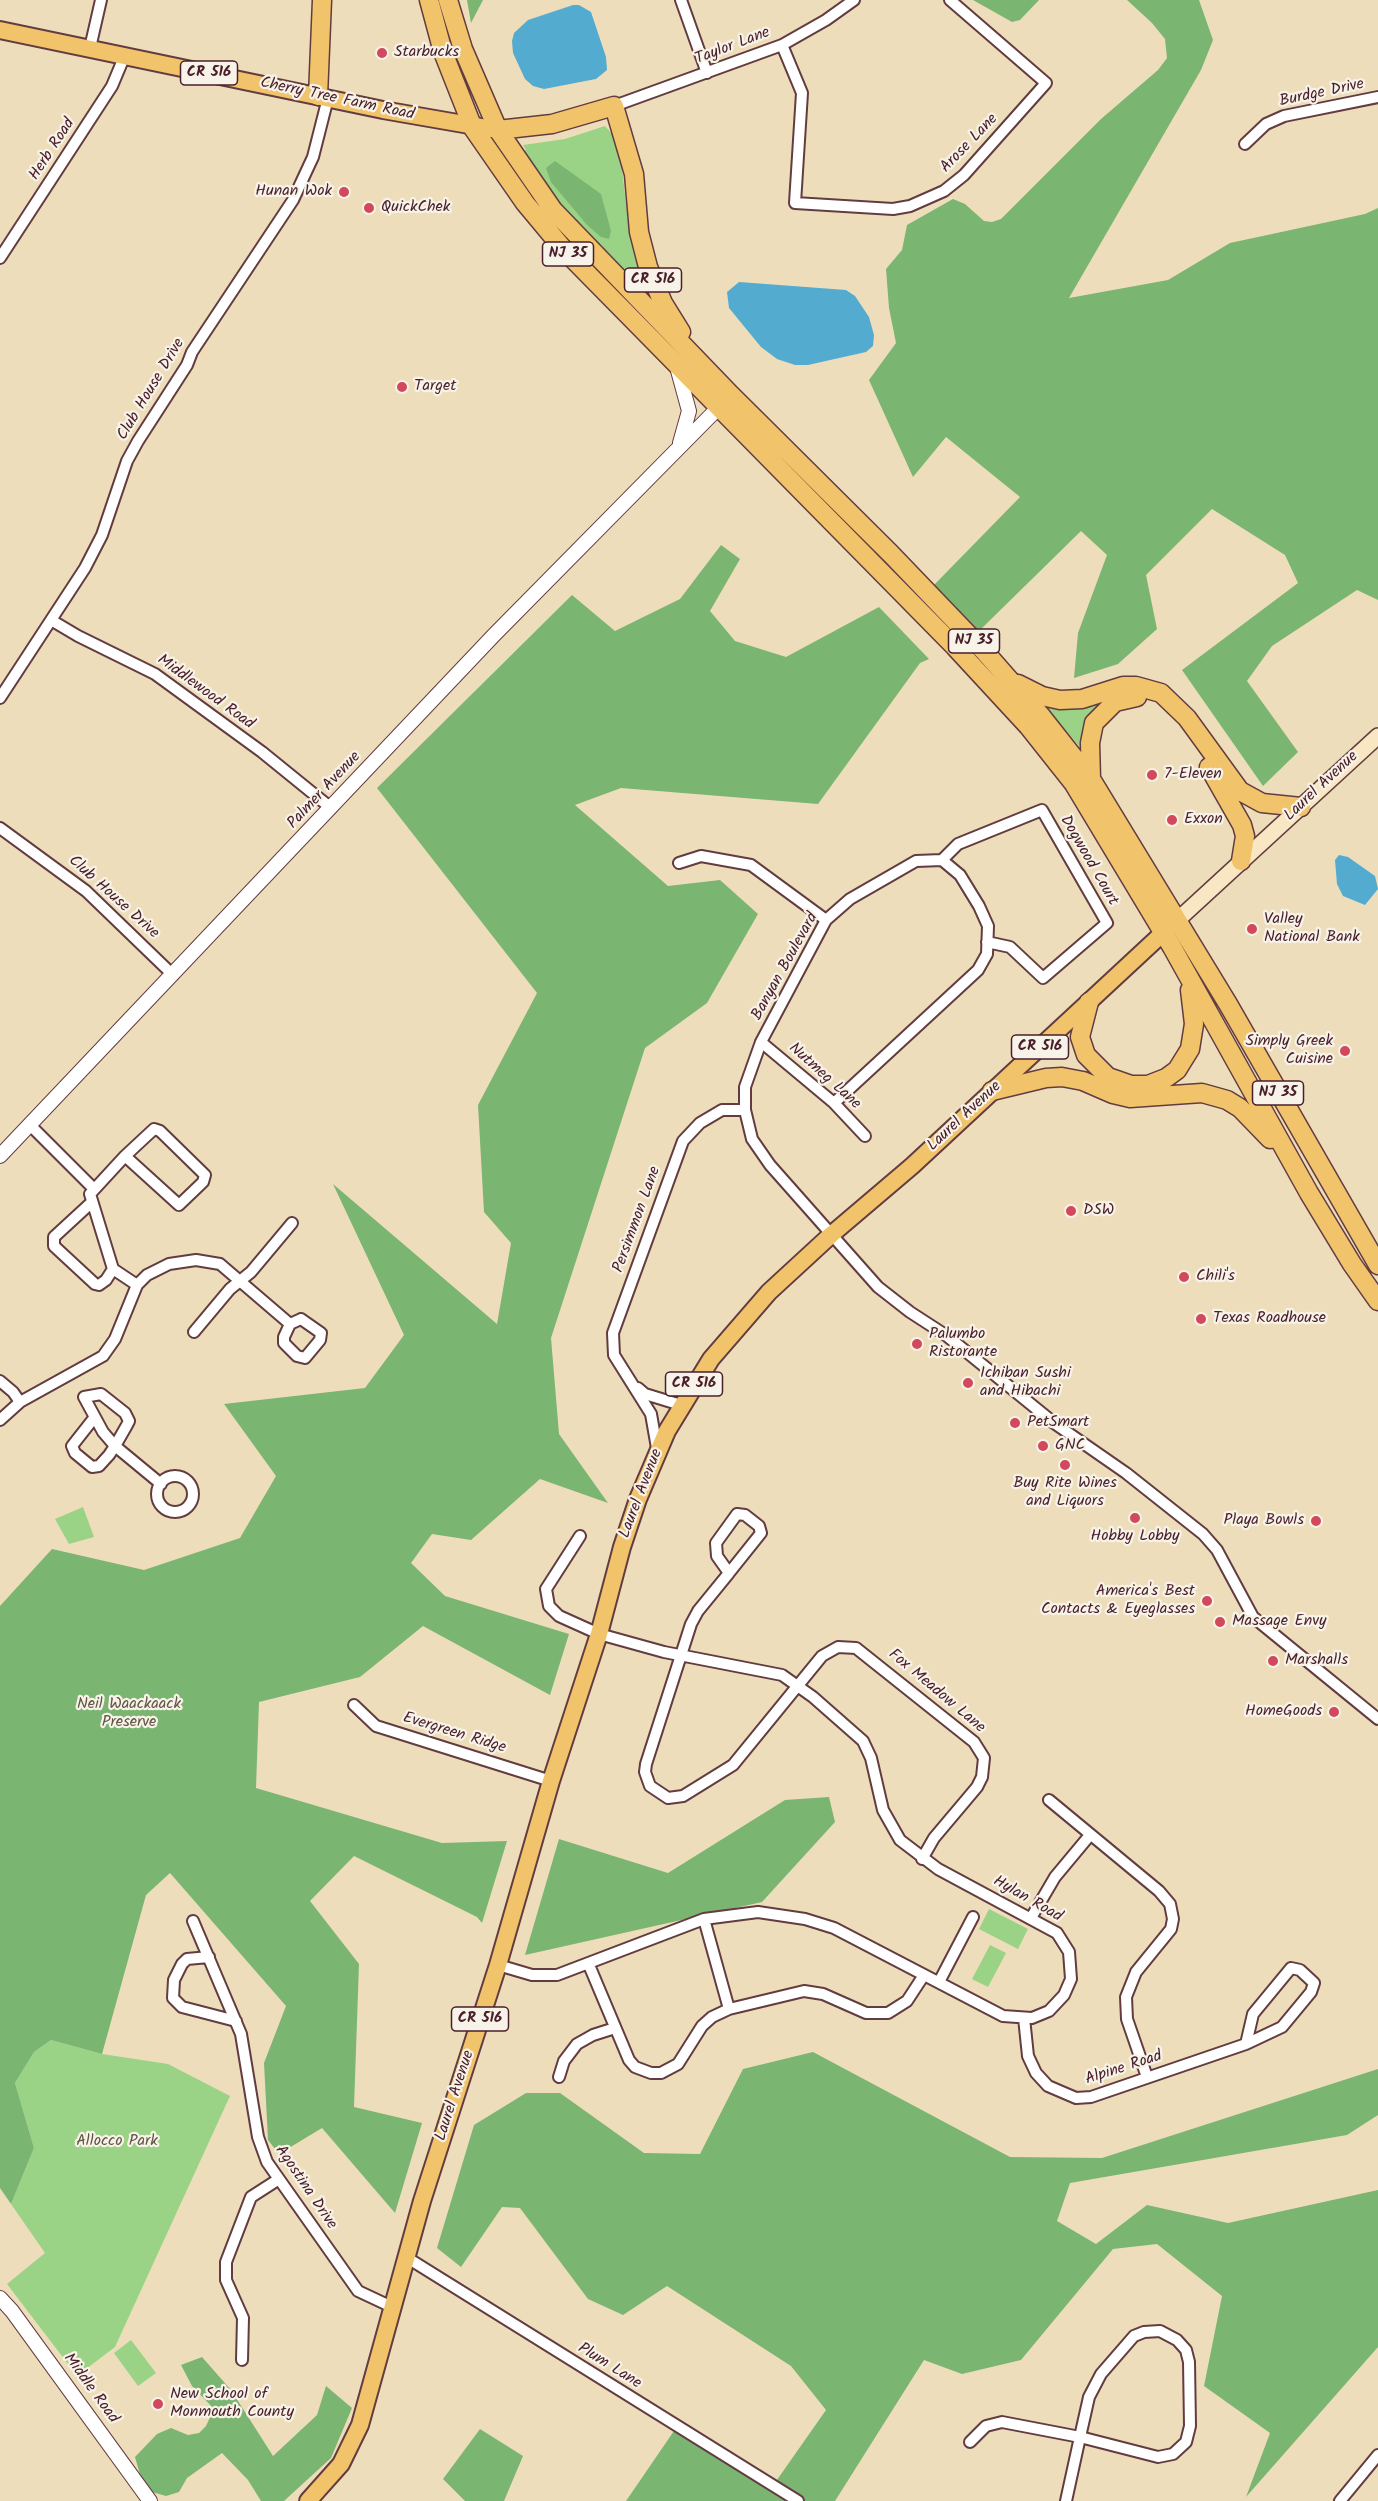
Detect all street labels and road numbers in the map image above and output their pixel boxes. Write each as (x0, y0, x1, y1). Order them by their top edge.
street label: Taylor Lane (693, 24, 773, 70)
road number: CR 516 (180, 61, 238, 85)
street label: Cherry Tree Farm Road (258, 74, 416, 126)
street label: Burdge Drive (1278, 76, 1366, 112)
street label: Arose Lane (937, 110, 1003, 178)
street label: Herb Road (26, 115, 80, 185)
road number: NJ 35 (542, 242, 594, 266)
road number: CR 516 (624, 268, 682, 292)
street label: Club House Drive (114, 336, 190, 444)
road number: NJ 35 (948, 629, 1000, 653)
street label: Middlewood Road (153, 651, 257, 735)
street label: Palmer Avenue (284, 748, 366, 834)
street label: Laurel Avenue (1281, 748, 1363, 826)
street label: Dogwood Court (1054, 813, 1122, 909)
street label: Club House Drive (64, 852, 162, 944)
street label: Banyan Boulevard (749, 910, 823, 1024)
road number: CR 516 (1012, 1035, 1068, 1059)
street label: Nutmeg Lane (784, 1040, 864, 1114)
street label: Laurel Avenue (924, 1078, 1006, 1156)
road number: NJ 35 (1252, 1081, 1304, 1105)
street label: Persimmon Lane (610, 1164, 666, 1276)
road number: CR 516 (666, 1372, 722, 1396)
street label: Laurel Avenue (616, 1447, 668, 1541)
street label: Fox Meadow Lane (884, 1646, 988, 1738)
street label: Evergreen Ridge (400, 1709, 508, 1759)
street label: Hylan Road (989, 1873, 1065, 1927)
road number: CR 516 (452, 2007, 508, 2031)
street label: Laurel Avenue (432, 2048, 480, 2144)
street label: Alpine Road (1083, 2048, 1165, 2090)
street label: Agostina Drive (270, 2142, 340, 2234)
street label: Plum Lane (574, 2340, 644, 2394)
street label: Middle Road (58, 2350, 122, 2428)

